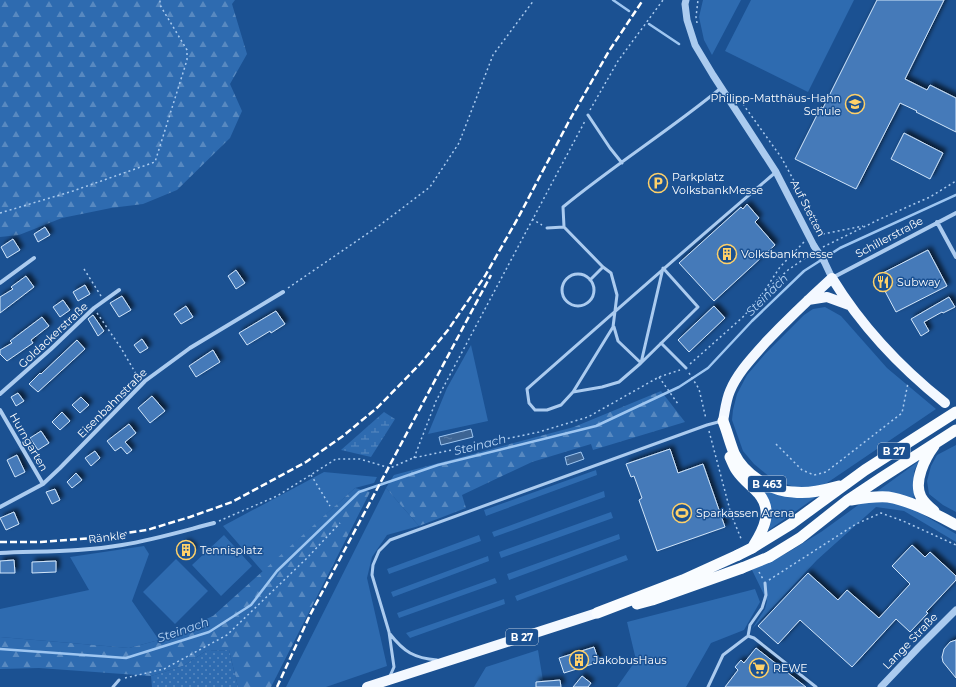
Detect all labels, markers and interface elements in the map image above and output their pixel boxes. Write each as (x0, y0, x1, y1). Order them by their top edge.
place label: Philipp-Matthäus-Hahn Schule (711, 91, 841, 118)
school or university icon: Philipp-Matthäus-Hahn Schule (844, 93, 866, 115)
place label: Parkplatz VolksbankMesse (672, 170, 764, 197)
parking icon: Parkplatz VolksbankMesse (647, 172, 669, 194)
street label: Auf Stetten (788, 177, 828, 239)
street label: Schillerstraße (853, 213, 925, 261)
building icon: Volksbankmesse (716, 243, 738, 265)
place label: Volksbankmesse (741, 247, 834, 261)
water label: Steinach (742, 270, 791, 319)
restaurant icon: Subway (872, 271, 894, 293)
place label: Subway (897, 275, 940, 289)
street label: Goldackerstraße (15, 299, 91, 371)
street label: Eisenbahnstraße (74, 365, 150, 441)
street label: Hurngarten (7, 410, 51, 474)
water label: Steinach (452, 431, 508, 458)
road number: B 27 (878, 443, 910, 459)
road number: B 463 (748, 476, 786, 492)
sports icon: Sparkassen Arena (671, 502, 693, 524)
place label: Sparkassen Arena (696, 506, 794, 520)
street label: Ränkle (87, 528, 127, 546)
building icon: Tennisplatz (175, 539, 197, 561)
place label: Tennisplatz (200, 543, 263, 557)
street label: Lange Straße (880, 610, 941, 672)
water label: Steinach (155, 614, 211, 645)
road number: B 27 (506, 629, 538, 645)
building icon: JakobusHaus (568, 649, 590, 671)
place label: JakobusHaus (592, 653, 667, 667)
supermarket icon: REWE (748, 657, 770, 679)
place label: REWE (773, 661, 808, 675)

